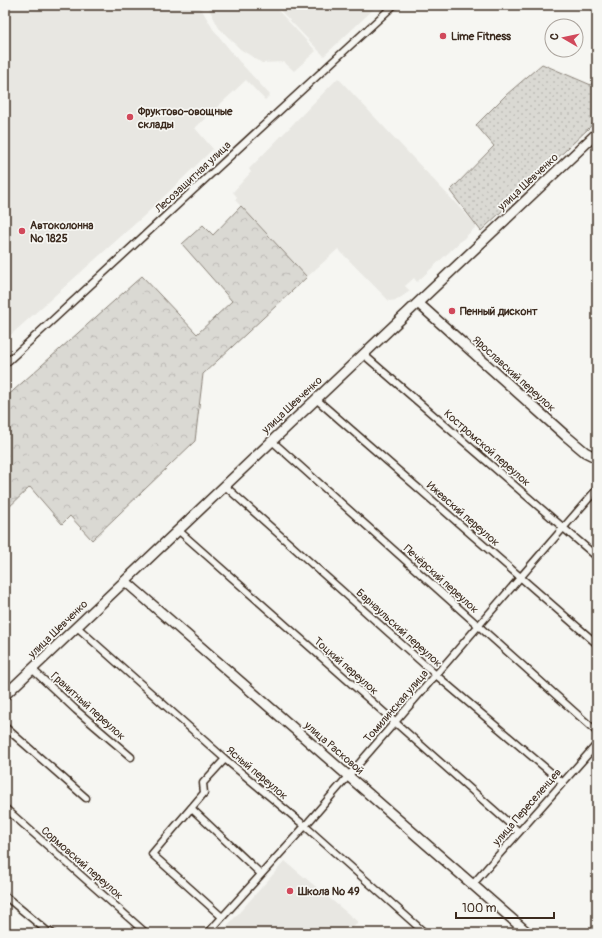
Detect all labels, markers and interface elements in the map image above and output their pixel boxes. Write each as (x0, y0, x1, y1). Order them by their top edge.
north arrow (544, 18, 584, 58)
place label: Lime Fitness (451, 30, 511, 43)
marker: Lime Fitness (438, 31, 448, 41)
text: С (548, 32, 562, 41)
place label: Фруктово-овощные склады (137, 105, 233, 131)
marker: Фруктово-овощные склады (125, 112, 135, 122)
street label: Лесозащитная улица (152, 139, 234, 216)
street label: улица Шевченко (494, 151, 561, 214)
place label: Автоколонна № 1825 (30, 219, 93, 245)
marker: Автоколонна № 1825 (17, 226, 27, 236)
place label: Пенный дисконт (460, 305, 538, 318)
marker: Пенный дисконт (447, 306, 457, 316)
street label: Ярославский переулок (470, 333, 558, 415)
street label: улица Шевченко (258, 374, 325, 437)
street label: Костромской переулок (441, 407, 533, 489)
street label: Ижевский переулок (424, 479, 502, 549)
street label: Печёрский переулок (401, 542, 481, 616)
street label: Барнаульский переулок (354, 586, 445, 670)
street label: улица Шевченко (25, 597, 91, 661)
street label: Тоцкий переулок (311, 635, 381, 698)
street label: Томилинская улица (361, 667, 431, 745)
street label: Гранитный переулок (48, 669, 128, 743)
street label: улица Расковой (301, 718, 366, 777)
street label: Ясный переулок (224, 744, 290, 803)
street label: улица Переселенцев (489, 766, 564, 849)
street label: Сормовский переулок (38, 824, 126, 902)
place label: Школа № 49 (297, 885, 360, 898)
marker: Школа № 49 (285, 886, 295, 896)
scale bar (456, 894, 554, 920)
text: 100 m (462, 901, 497, 916)

